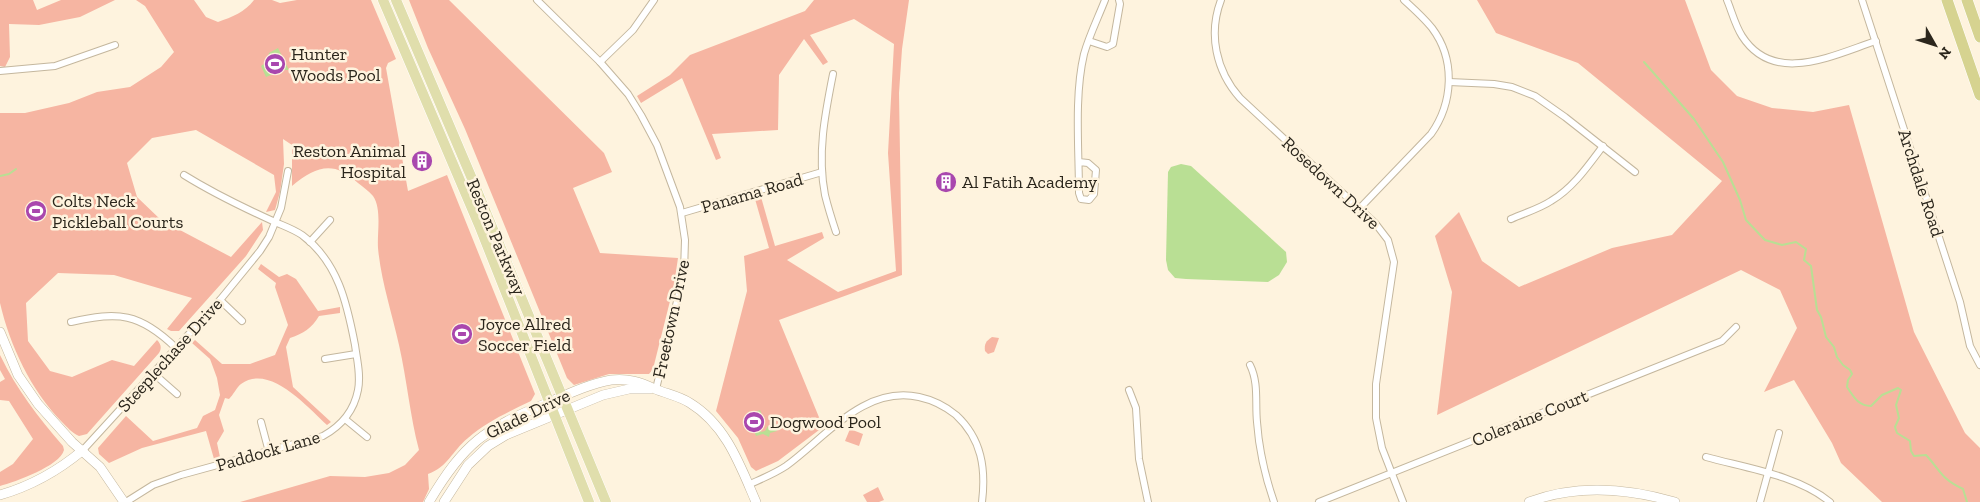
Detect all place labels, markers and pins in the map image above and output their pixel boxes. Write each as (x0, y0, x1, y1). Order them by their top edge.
place label: Hunter Woods Pool (291, 43, 381, 86)
sports icon: Hunter Woods Pool (263, 52, 287, 76)
place label: Reston Animal Hospital (293, 140, 406, 183)
building icon: Reston Animal Hospital (410, 149, 434, 173)
building icon: Al Fatih Academy (934, 170, 958, 194)
place label: Al Fatih Academy (962, 171, 1098, 193)
place label: Colts Neck Pickleball Courts (52, 190, 183, 233)
sports icon: Colts Neck Pickleball Courts (24, 199, 48, 223)
place label: Joyce Allred Soccer Field (478, 313, 572, 356)
sports icon: Joyce Allred Soccer Field (450, 322, 474, 346)
sports icon: Dogwood Pool (742, 410, 766, 434)
place label: Dogwood Pool (770, 411, 881, 433)

